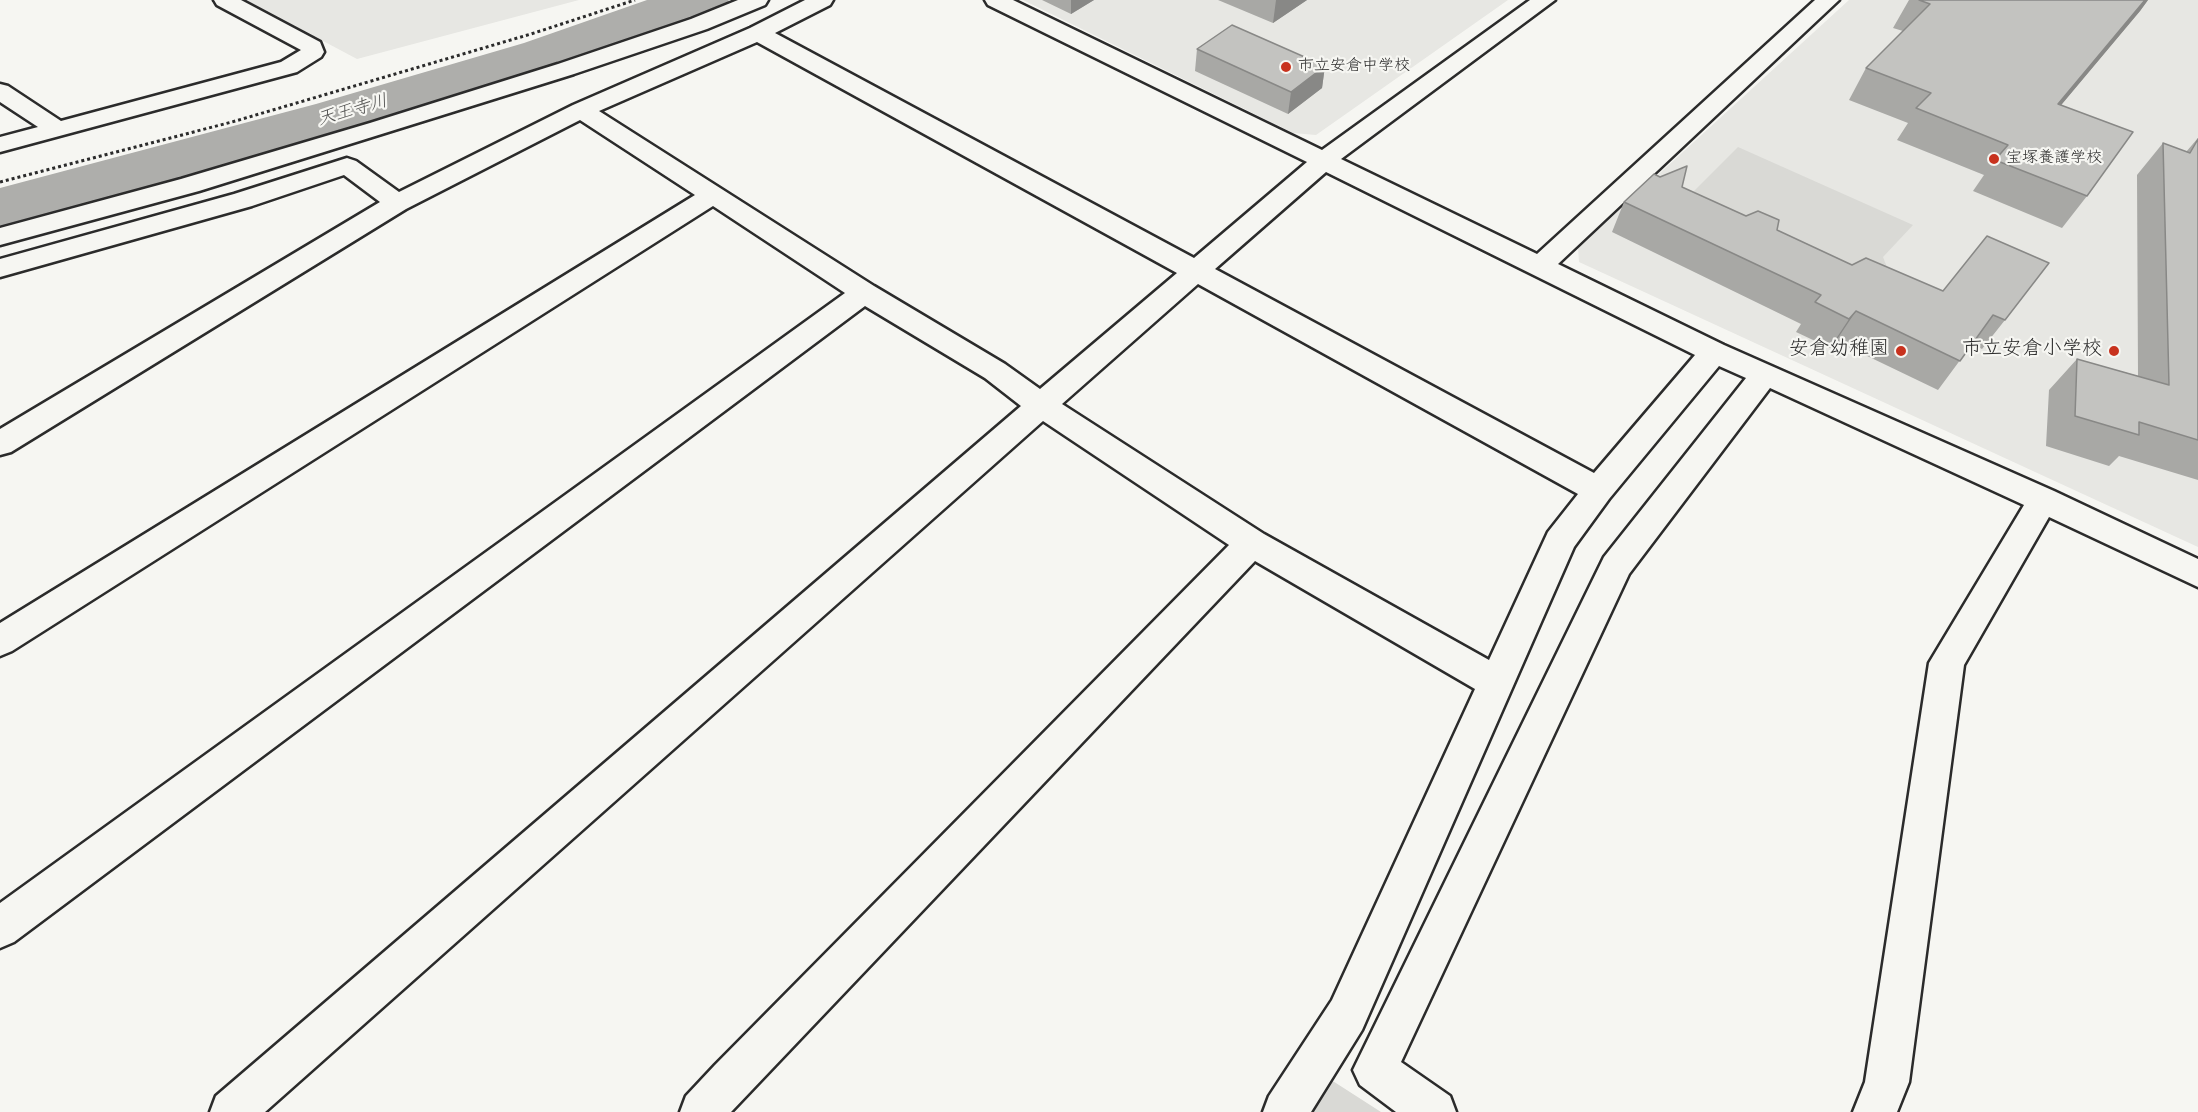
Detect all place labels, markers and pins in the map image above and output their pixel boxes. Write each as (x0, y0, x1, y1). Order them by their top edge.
place label: 市立安倉中学校 (1298, 57, 1410, 77)
marker: 市立安倉中学校 (1279, 60, 1293, 74)
place label: 宝塚養護学校 (2006, 149, 2102, 169)
marker: 宝塚養護学校 (1987, 152, 2001, 166)
place label: 安倉幼稚園 (1789, 339, 1889, 363)
place label: 市立安倉小学校 (1962, 339, 2102, 363)
marker: 安倉幼稚園 (1894, 344, 1908, 358)
marker: 市立安倉小学校 (2107, 344, 2121, 358)

